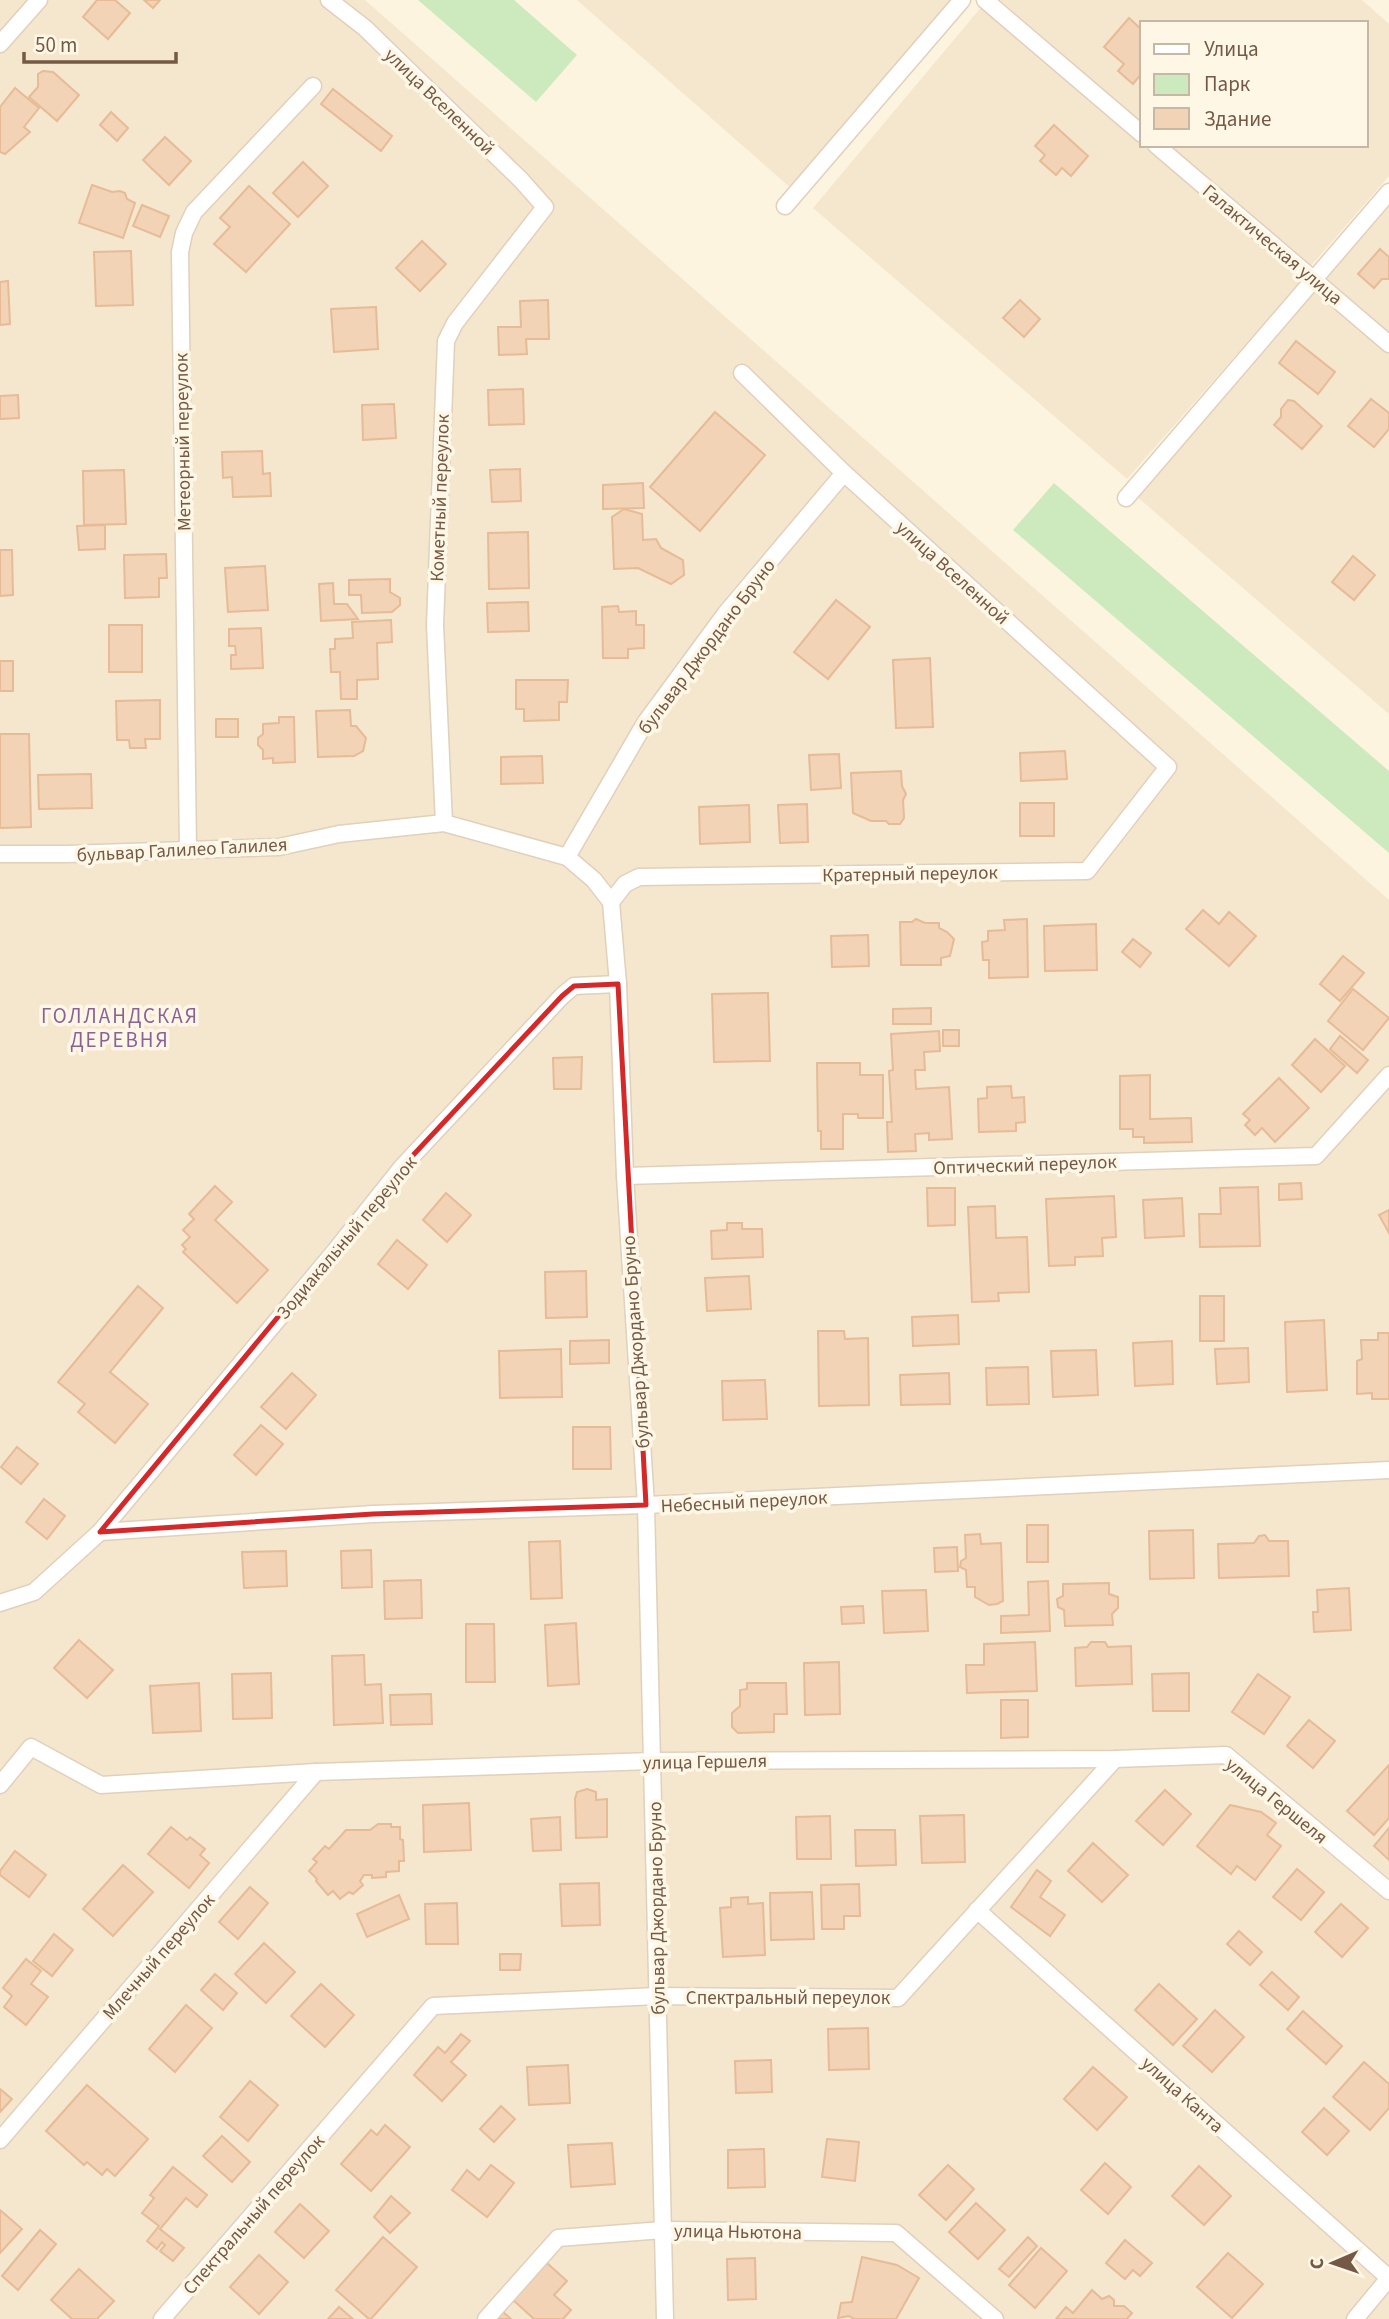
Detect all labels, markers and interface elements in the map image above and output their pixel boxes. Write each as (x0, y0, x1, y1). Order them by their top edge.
scale bar (24, 21, 177, 65)
legend (1140, 21, 1368, 147)
text: 50 m (35, 30, 77, 60)
text: Улица (1204, 34, 1259, 64)
street label: улица Вселенной (378, 42, 500, 162)
text: Парк (1204, 69, 1251, 99)
text: Здание (1204, 104, 1272, 134)
street label: Галактическая улица (1196, 178, 1348, 312)
street label: Метеорный переулок (168, 352, 199, 531)
street label: Кометный переулок (424, 413, 457, 582)
street label: улица Вселенной (889, 515, 1015, 631)
street label: бульвар Джордано Бруно (632, 554, 782, 740)
street label: бульвар Галилео Галилея (76, 831, 288, 870)
street label: Кратерный переулок (822, 859, 999, 890)
district label: ГОЛЛАНДСКАЯ ДЕРЕВНЯ (41, 1001, 199, 1055)
street label: Оптический переулок (933, 1149, 1118, 1182)
street label: Зодиакальный переулок (271, 1150, 424, 1326)
street label: бульвар Джордано Бруно (616, 1234, 657, 1449)
street label: Небесный переулок (660, 1485, 829, 1520)
street label: улица Гершеля (643, 1748, 768, 1777)
street label: улица Гершеля (1219, 1751, 1333, 1851)
street label: бульвар Джордано Бруно (642, 1801, 673, 2015)
street label: Млечный переулок (97, 1887, 222, 2026)
street label: Спектральный переулок (686, 1985, 891, 2012)
street label: улица Канта (1135, 2051, 1229, 2140)
street label: Спектральный переулок (177, 2129, 332, 2301)
street label: улица Ньютона (674, 2218, 802, 2247)
north arrow (1298, 2228, 1368, 2298)
text: С (1304, 2258, 1331, 2270)

